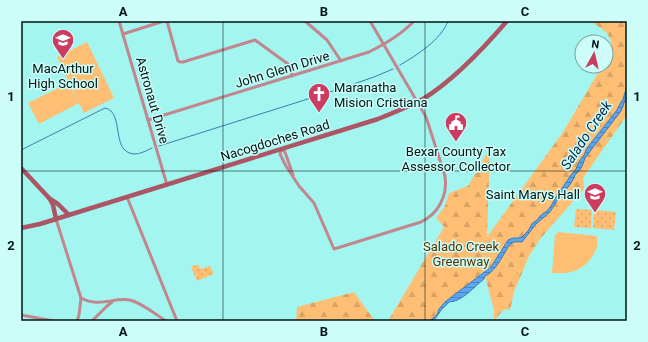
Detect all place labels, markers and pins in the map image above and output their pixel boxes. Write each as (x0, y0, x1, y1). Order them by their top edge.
school or university icon: MacArthur High School (50, 27, 76, 60)
place label: MacArthur High School (28, 61, 98, 91)
place label: Maranatha Mision Cristiana (334, 80, 428, 110)
church icon: Maranatha Mision Cristiana (306, 81, 332, 114)
public building icon: Bexar County Tax Assessor Collector (443, 110, 469, 143)
place label: Bexar County Tax Assessor Collector (401, 144, 511, 174)
school or university icon: Saint Marys Hall (582, 181, 608, 214)
place label: Saint Marys Hall (486, 187, 580, 202)

